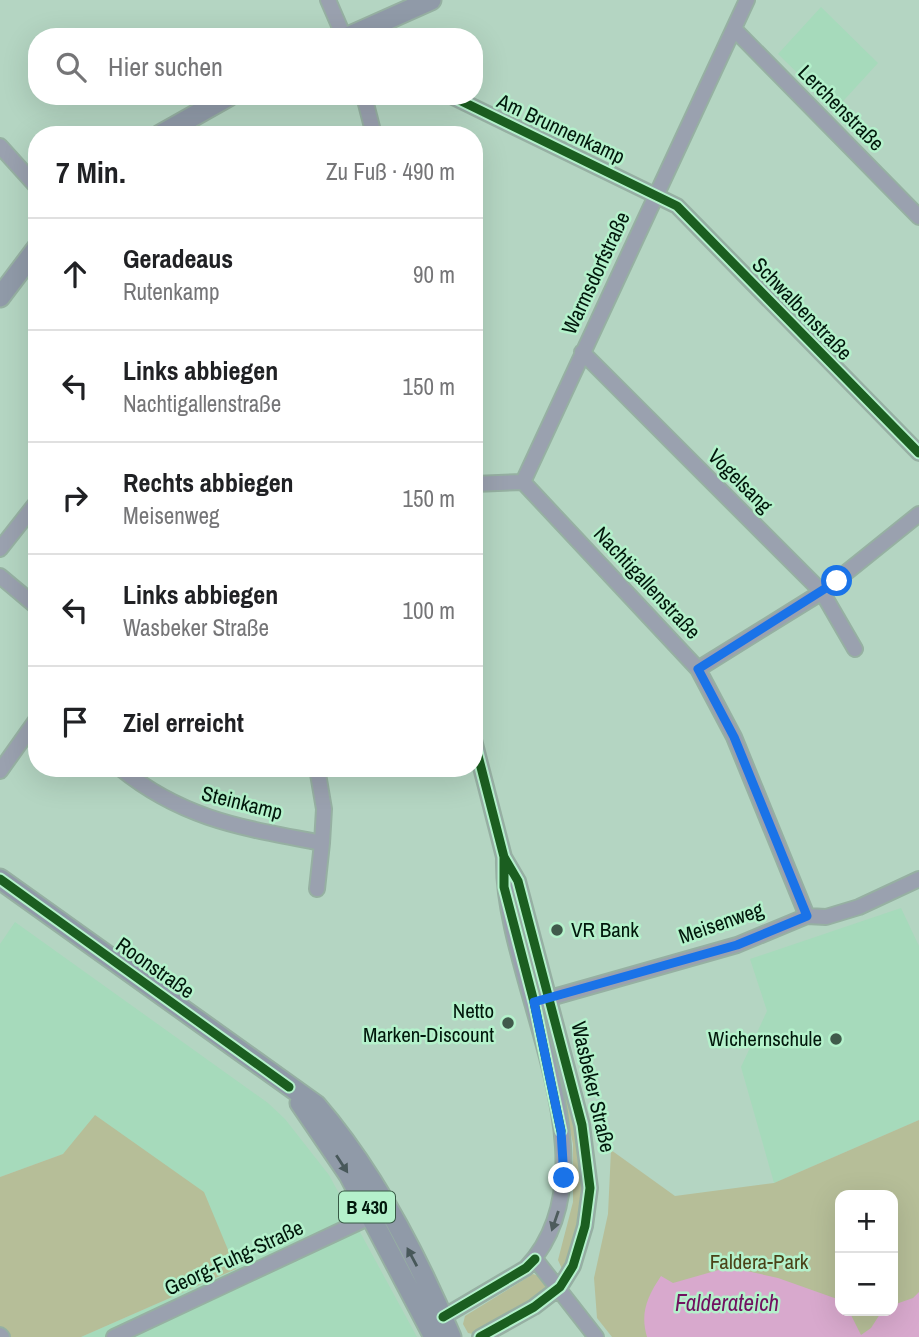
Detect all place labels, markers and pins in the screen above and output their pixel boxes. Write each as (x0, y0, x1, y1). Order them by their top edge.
place label: VR Bank (571, 915, 639, 944)
marker: VR Bank (549, 922, 565, 938)
place label: Netto Marken-Discount (363, 996, 494, 1049)
marker: Netto Marken-Discount (500, 1015, 516, 1031)
place label: Wichernschule (708, 1024, 822, 1053)
marker: Wichernschule (828, 1031, 844, 1047)

